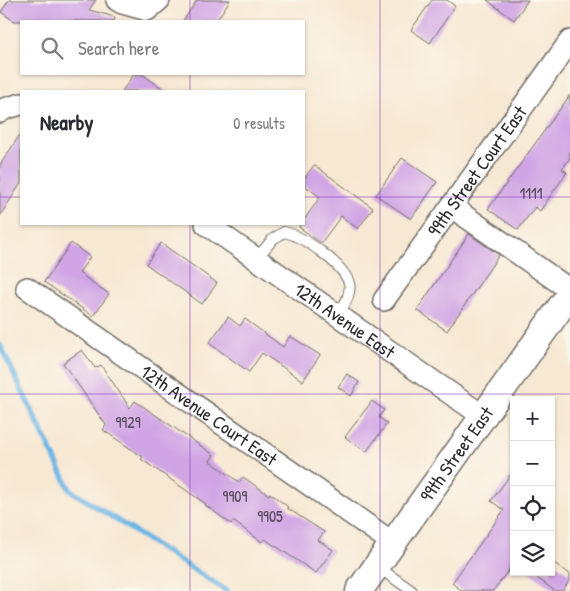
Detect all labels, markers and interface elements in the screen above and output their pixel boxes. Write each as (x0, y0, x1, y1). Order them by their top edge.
search box (20, 20, 305, 75)
icon: search (38, 34, 66, 62)
text: Search here (78, 35, 159, 61)
street label: 99th Street Court East (421, 100, 533, 241)
text: Nearby (40, 108, 93, 137)
text: 0 results (233, 112, 285, 134)
house number: 1111 (519, 182, 543, 204)
street label: 12th Avenue East (289, 276, 401, 365)
street label: 12th Avenue Court East (136, 358, 283, 472)
map controls (510, 396, 555, 576)
button: + (510, 396, 555, 441)
street label: 99th Street East (413, 401, 499, 507)
house number: 9929 (115, 411, 141, 433)
button: − (510, 441, 555, 486)
house number: 9909 (223, 485, 248, 507)
button: locate (510, 486, 555, 531)
house number: 9905 (257, 505, 283, 527)
button: layers (510, 531, 555, 576)

